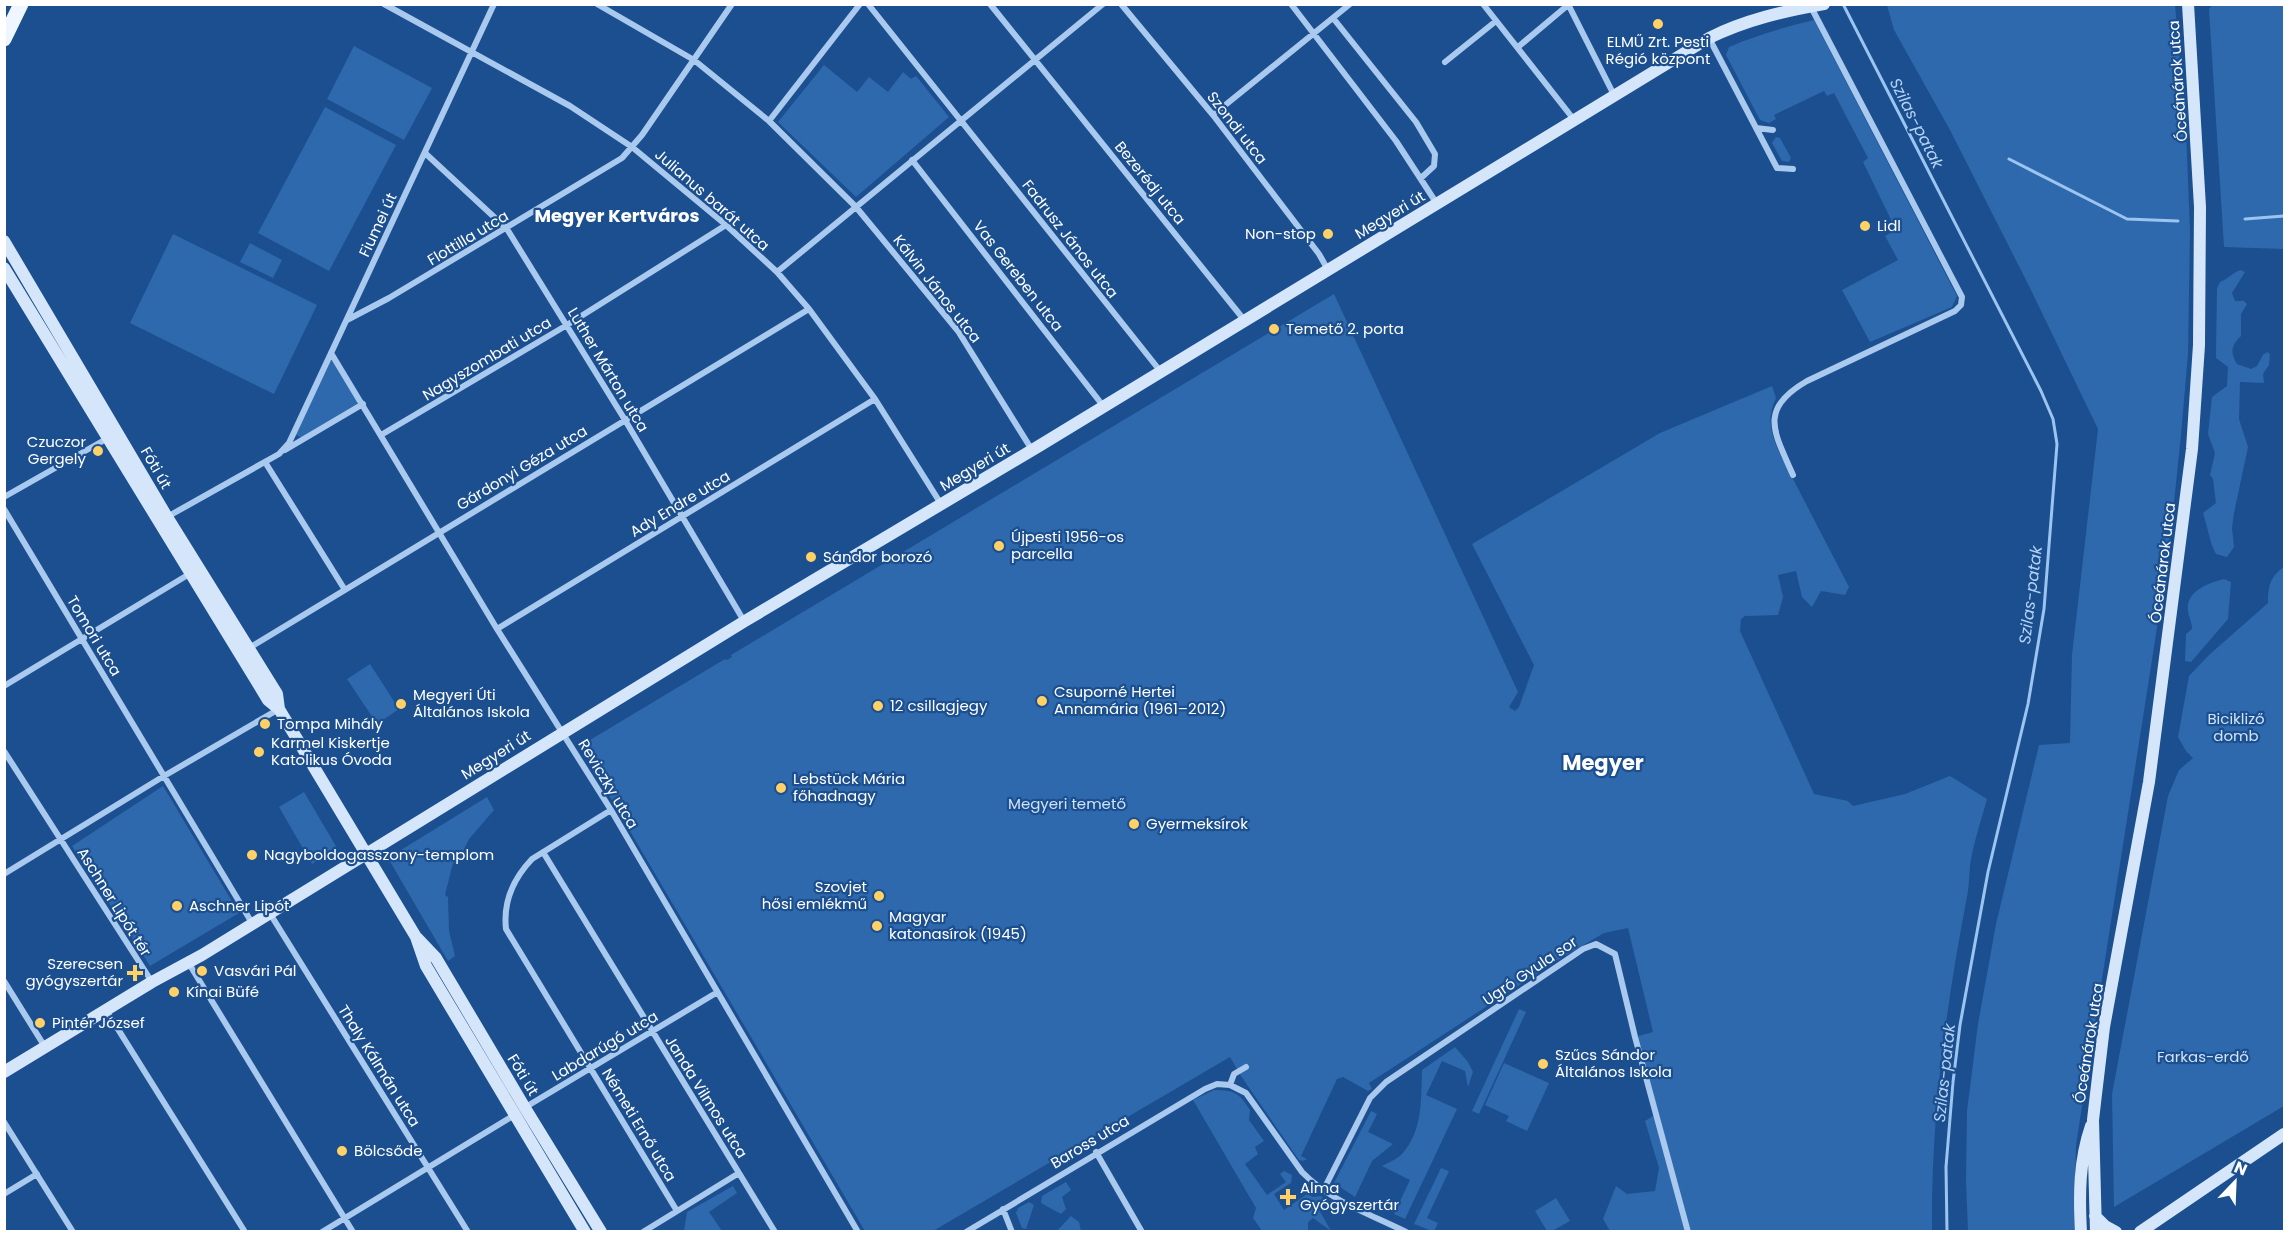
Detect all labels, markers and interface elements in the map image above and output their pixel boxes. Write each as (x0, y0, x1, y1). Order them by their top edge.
marker: ELMŰ Zrt. Pesti Régió központ (1651, 17, 1665, 31)
street label: Óceánárok utca (2163, 20, 2192, 142)
place label: ELMŰ Zrt. Pesti Régió központ (1606, 31, 1710, 69)
water label: Szilas-patak (1884, 74, 1950, 173)
street label: Szondi utca (1202, 87, 1272, 168)
street label: Bezerédj utca (1110, 137, 1191, 229)
street label: Julianus barát utca (650, 144, 774, 255)
street label: Fadrusz János utca (1017, 175, 1123, 302)
street label: Megyeri út (1351, 185, 1429, 244)
street label: Fiumei út (354, 189, 402, 260)
district label: Megyer Kertváros (534, 203, 700, 228)
street label: Flottilla utca (423, 205, 512, 270)
place label: Lidl (1877, 215, 1901, 236)
street label: Vas Gereben utca (968, 216, 1068, 335)
marker: Lidl (1858, 219, 1872, 233)
place label: Non-stop (1245, 223, 1316, 244)
marker: Non-stop (1321, 227, 1335, 241)
street label: Kálvin János utca (888, 230, 986, 347)
street label: Luther Márton utca (563, 304, 654, 436)
street label: Nagyszombati utca (418, 312, 555, 405)
place label: Temető 2. porta (1286, 318, 1404, 339)
marker: Temető 2. porta (1267, 322, 1281, 336)
street label: Gárdonyi Géza utca (452, 420, 591, 515)
place label: Czuczor Gergely (27, 431, 87, 469)
street label: Megyeri út (936, 437, 1014, 496)
street label: Fóti út (136, 443, 177, 493)
marker: Czuczor Gergely (91, 444, 105, 458)
street label: Ady Endre utca (626, 465, 734, 542)
street label: Óceánárok utca (2145, 501, 2180, 624)
place label: Újpesti 1956-os parcella (1011, 526, 1124, 564)
marker: Újpesti 1956-os parcella (992, 539, 1006, 553)
water label: Szilas-patak (2013, 544, 2048, 646)
place label: Sándor borozó (823, 546, 932, 567)
marker: Sándor borozó (804, 550, 818, 564)
street label: Tomori utca (62, 592, 127, 680)
place label: Csuporné Hertei Annamária (1961–2012) (1054, 681, 1226, 719)
place label: Megyeri Úti Általános Iskola (413, 684, 530, 722)
marker: Csuporné Hertei Annamária (1961–2012) (1035, 694, 1049, 708)
place label: 12 csillagjegy (890, 695, 988, 716)
marker: Megyeri Úti Általános Iskola (394, 697, 408, 711)
marker: 12 csillagjegy (871, 699, 885, 713)
park label: Bicikliző domb (2207, 708, 2265, 746)
place label: Tompa Mihály (277, 713, 383, 734)
marker: Tompa Mihály (258, 717, 272, 731)
street label: Megyeri út (457, 725, 535, 784)
place label: Karmel Kiskertje Katolikus Óvoda (271, 732, 392, 770)
street label: Reviczky utca (573, 735, 643, 832)
marker: Karmel Kiskertje Katolikus Óvoda (252, 745, 266, 759)
district label: Megyer (1562, 748, 1644, 777)
place label: Lebstück Mária főhadnagy (793, 768, 905, 806)
marker: Lebstück Mária főhadnagy (774, 781, 788, 795)
park label: Megyeri temető (1008, 793, 1126, 814)
place label: Gyermeksírok (1146, 813, 1248, 834)
marker: Gyermeksírok (1127, 817, 1141, 831)
street label: Aschner Lipót tér (72, 843, 157, 961)
place label: Nagyboldogasszony-templom (264, 844, 494, 865)
marker: Nagyboldogasszony-templom (245, 848, 259, 862)
place label: Szovjet hősi emlékmű (762, 876, 867, 914)
marker: Szovjet hősi emlékmű (872, 889, 886, 903)
place label: Aschner Lipót (189, 895, 290, 916)
marker: Aschner Lipót (170, 899, 184, 913)
place label: Magyar katonasírok (1945) (889, 906, 1027, 944)
marker: Magyar katonasírok (1945) (870, 919, 884, 933)
street label: Ugró Gyula sor (1478, 931, 1582, 1010)
place label: Szerecsen gyógyszertár (25, 953, 123, 991)
place label: Vasvári Pál (214, 960, 296, 981)
marker: Vasvári Pál (195, 964, 209, 978)
marker: Szerecsen gyógyszertár (128, 966, 142, 980)
place label: Kínai Büfé (186, 981, 259, 1002)
street label: Óceánárok utca (2069, 981, 2108, 1104)
marker: Kínai Büfé (167, 985, 181, 999)
street label: Thaly Kálmán utca (333, 1001, 426, 1131)
street label: Labdarúgó utca (548, 1006, 662, 1086)
place label: Pintér József (52, 1012, 145, 1033)
marker: Pintér József (33, 1016, 47, 1030)
water label: Szilas-patak (1928, 1022, 1961, 1123)
street label: Janda Vilmos utca (660, 1032, 753, 1162)
place label: Szűcs Sándor Általános Iskola (1555, 1044, 1672, 1082)
park label: Farkas-erdő (2157, 1046, 2249, 1067)
street label: Fóti út (503, 1050, 544, 1100)
marker: Szűcs Sándor Általános Iskola (1536, 1057, 1550, 1071)
street label: Németi Ernő utca (597, 1064, 682, 1185)
street label: Baross utca (1046, 1110, 1133, 1173)
place label: Bölcsőde (354, 1140, 422, 1161)
marker: Bölcsőde (335, 1144, 349, 1158)
north arrow (2205, 1152, 2265, 1212)
text: N (2231, 1156, 2251, 1182)
place label: Alma Gyógyszertár (1300, 1177, 1399, 1215)
marker: Alma Gyógyszertár (1281, 1190, 1295, 1204)

